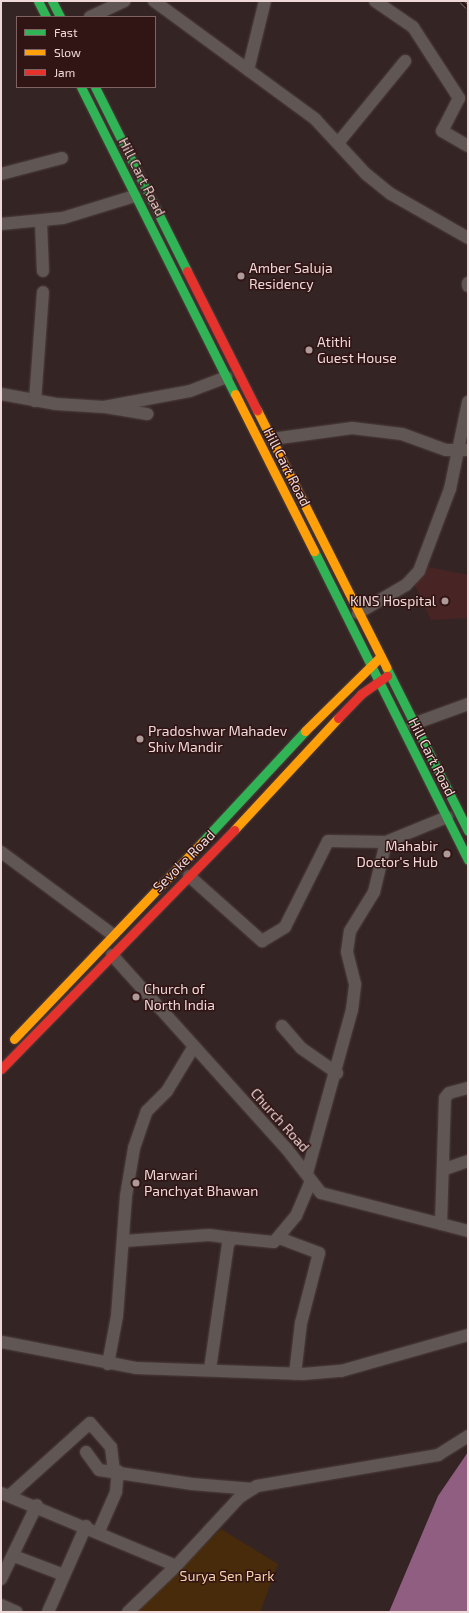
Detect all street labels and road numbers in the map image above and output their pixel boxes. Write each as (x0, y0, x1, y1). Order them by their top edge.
street label: Hill Cart Road (115, 135, 169, 219)
street label: Hill Cart Road (260, 425, 314, 509)
street label: Hill Cart Road (405, 715, 459, 799)
street label: Sevoke Road (150, 827, 218, 895)
street label: Church Road (247, 1085, 313, 1155)

